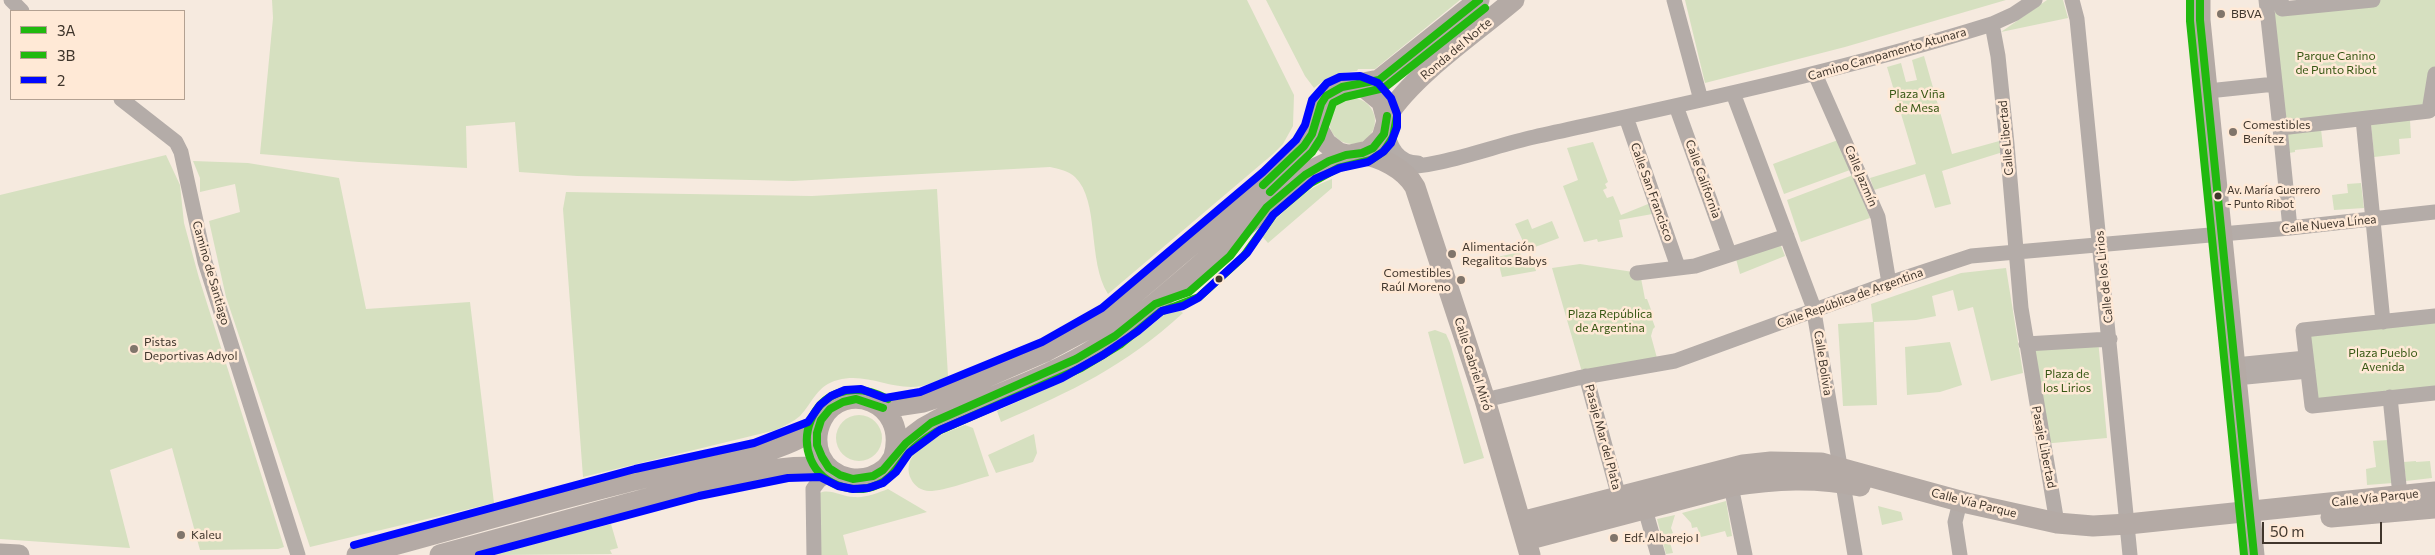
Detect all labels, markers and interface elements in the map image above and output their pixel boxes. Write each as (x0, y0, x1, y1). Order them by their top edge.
place label: BBVA (2231, 7, 2262, 21)
marker: BBVA (2215, 8, 2227, 20)
legend (10, 10, 185, 100)
street label: Ronda del Norte (1418, 15, 1494, 83)
text: 3A (57, 21, 76, 39)
street label: Camino Campamento Atunara (1806, 24, 1968, 84)
text: 3B (57, 46, 75, 64)
park label: Parque Canino de Punto Ribot (2295, 49, 2377, 77)
text: 2 (57, 71, 65, 89)
park label: Plaza Viña de Mesa (1889, 87, 1945, 115)
street label: Calle Libertad (1996, 100, 2016, 176)
place label: Comestibles Benítez (2243, 118, 2311, 146)
marker: Comestibles Benítez (2227, 126, 2239, 138)
street label: Calle California (1682, 138, 1724, 220)
street label: Calle San Francisco (1627, 141, 1677, 243)
street label: Calle Jazmín (1842, 143, 1880, 209)
place label: Av. María Guerrero - Punto Ribot (2227, 183, 2320, 209)
marker: Av. María Guerrero - Punto Ribot (2213, 191, 2223, 201)
street label: Calle Nueva Línea (2281, 212, 2377, 236)
street label: Camino de Santiago (189, 219, 233, 327)
street label: Calle de los Lirios (2092, 230, 2116, 324)
place label: Alimentación Regalitos Babys (1462, 240, 1547, 268)
marker: Alimentación Regalitos Babys (1446, 248, 1458, 260)
street label: Calle República de Argentina (1775, 265, 1925, 331)
place label: Comestibles Raúl Moreno (1381, 266, 1451, 294)
unlabelled marker (1214, 274, 1224, 284)
marker: Comestibles Raúl Moreno (1455, 274, 1467, 286)
park label: Plaza República de Argentina (1568, 307, 1652, 335)
street label: Calle Gabriel Miró (1451, 316, 1495, 412)
street label: Calle Bolivia (1811, 329, 1835, 397)
place label: Pistas Deportivas Adyol (144, 335, 237, 363)
marker: Pistas Deportivas Adyol (128, 343, 140, 355)
park label: Plaza Pueblo Avenida (2348, 346, 2418, 374)
park label: Plaza de los Lirios (2043, 367, 2091, 395)
street label: Pasaje Mar del Plata (1582, 383, 1624, 491)
street label: Pasaje Libertad (2029, 405, 2059, 489)
street label: Calle Vía Parque (1930, 485, 2018, 521)
street label: Calle Vía Parque (2331, 486, 2419, 510)
scale bar (2265, 512, 2385, 544)
text: 50 m (2270, 522, 2304, 540)
place label: Kaleu (191, 528, 221, 542)
marker: Kaleu (175, 529, 187, 541)
place label: Edf. Albarejo I (1624, 531, 1699, 545)
marker: Edf. Albarejo I (1608, 532, 1620, 544)

